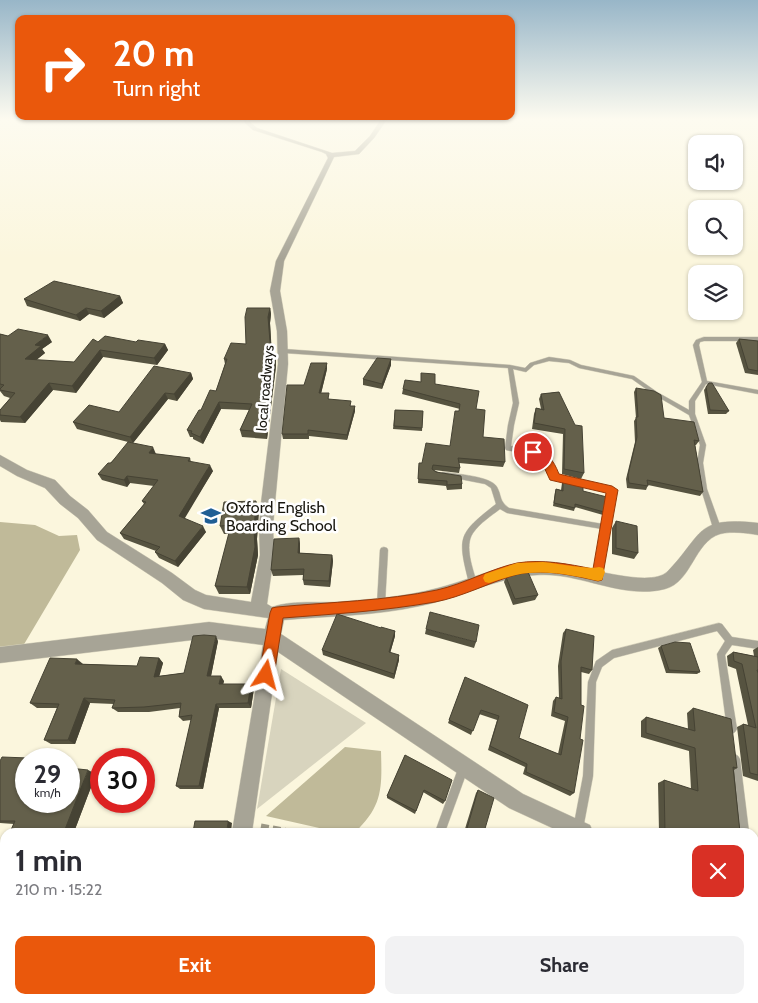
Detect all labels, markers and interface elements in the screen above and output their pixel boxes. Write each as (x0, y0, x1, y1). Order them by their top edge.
text: 20 m (113, 32, 195, 75)
icon: right (30, 35, 95, 100)
text: Turn right (113, 75, 200, 102)
map controls (688, 135, 743, 320)
button: sound (688, 135, 743, 190)
button: search (688, 200, 743, 255)
button: layers (688, 265, 743, 320)
street label: local roadways (252, 344, 278, 432)
pin (512, 431, 554, 473)
icon: arrive (519, 438, 547, 466)
place label: Oxford English Boarding School (226, 498, 337, 535)
school or university icon: Oxford English Boarding School (200, 505, 222, 527)
position arrow (239, 648, 291, 700)
speed limit sign: 30 (90, 748, 155, 813)
text: 29 (34, 759, 61, 789)
text: km/h (34, 785, 61, 800)
text: 1 min (15, 842, 83, 879)
button: close (692, 845, 744, 897)
text: 210 m · 15:22 (15, 880, 102, 899)
button: Exit (15, 936, 375, 994)
button: Share (385, 936, 744, 994)

